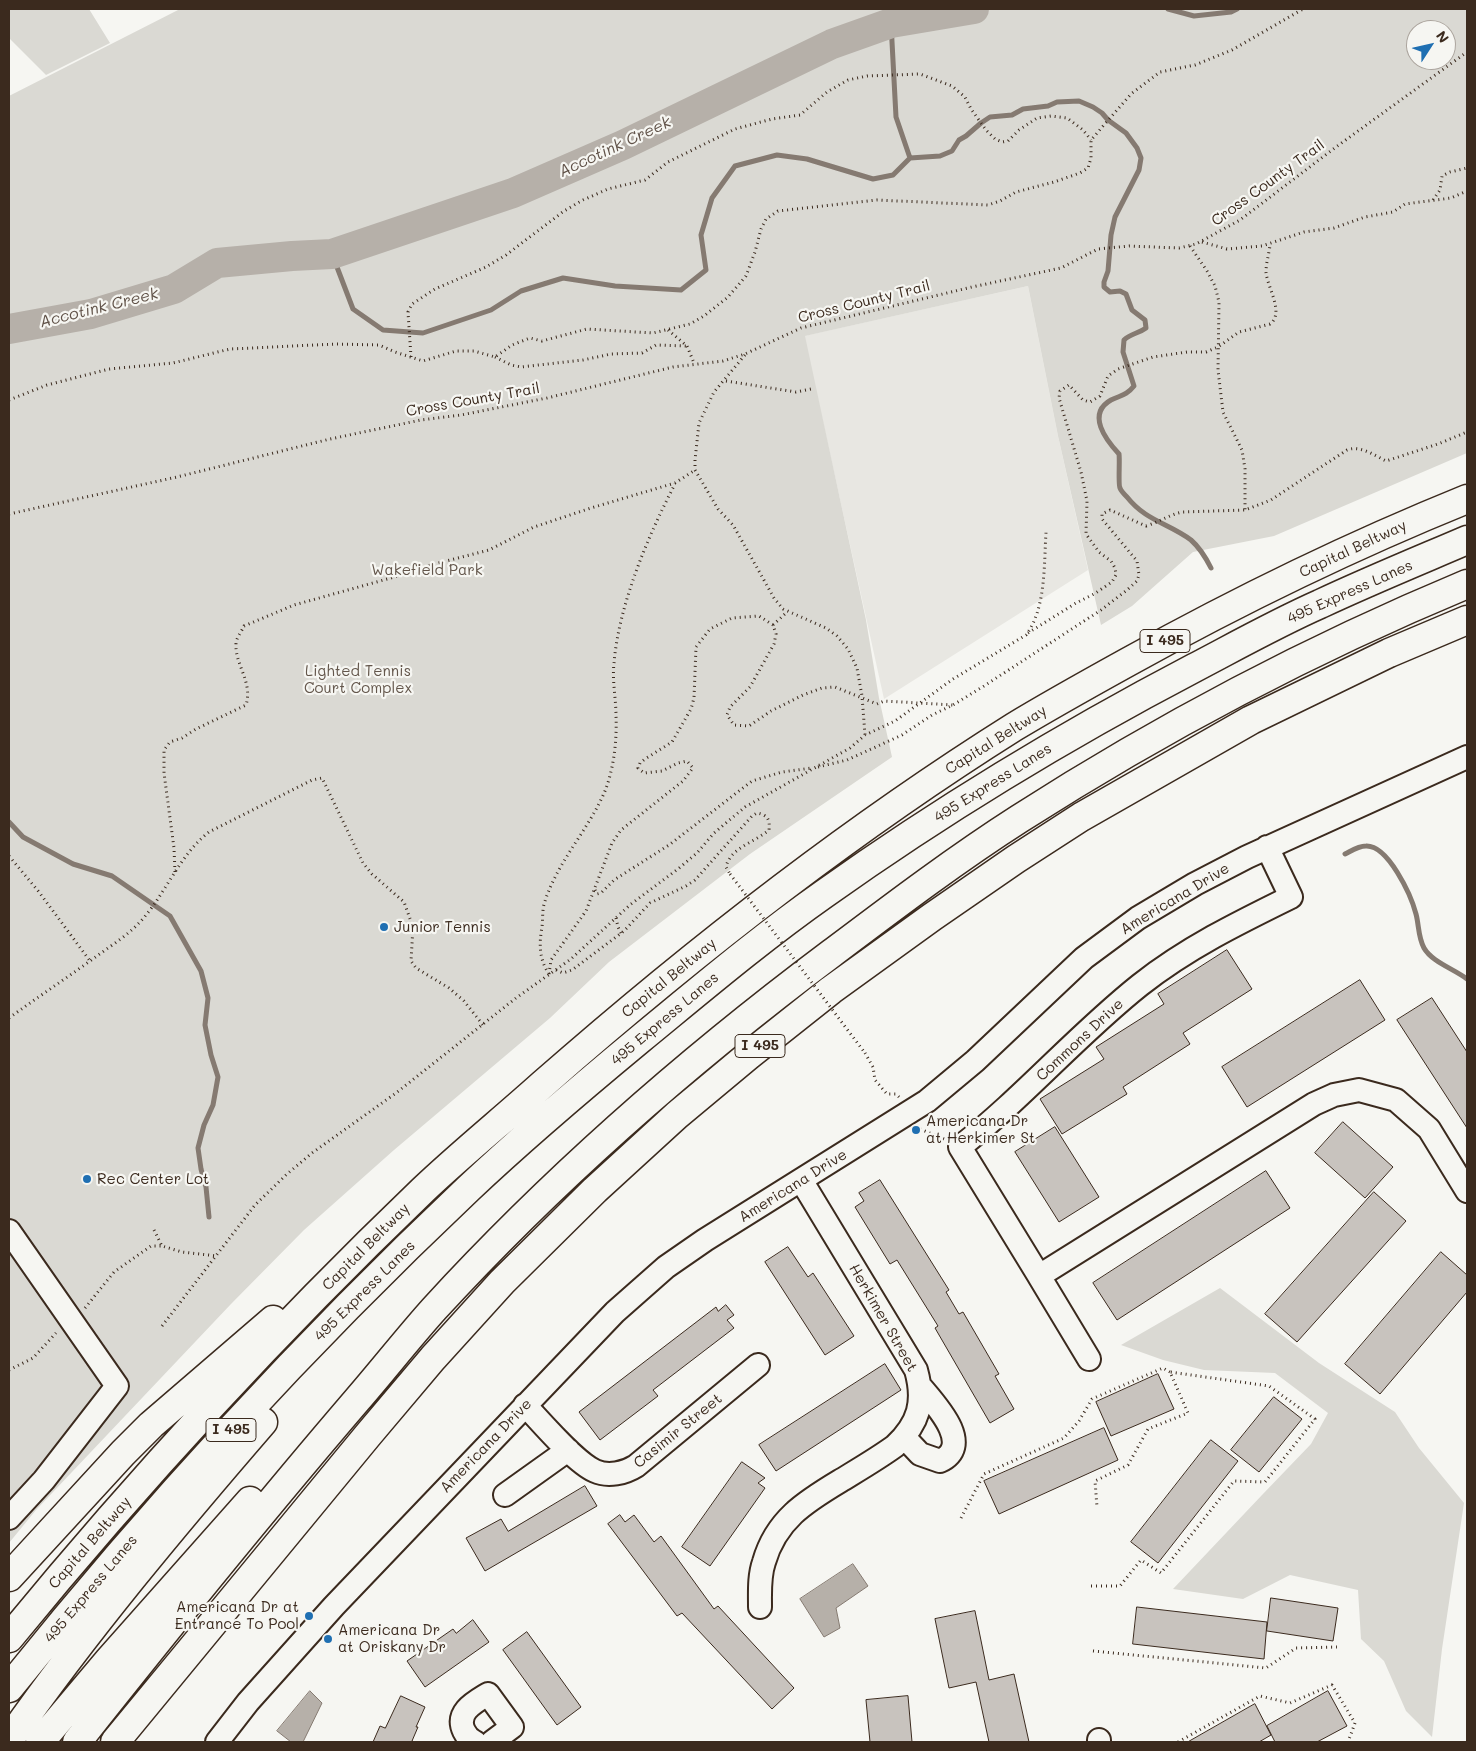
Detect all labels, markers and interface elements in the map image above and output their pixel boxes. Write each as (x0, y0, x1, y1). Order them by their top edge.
north arrow (1406, 20, 1456, 70)
text: N (1432, 27, 1454, 46)
water label: Accotink Creek (556, 113, 674, 181)
street label: Cross County Trail (1208, 136, 1328, 230)
street label: Cross County Trail (796, 277, 932, 327)
water label: Accotink Creek (38, 284, 160, 332)
street label: Cross County Trail (405, 379, 541, 421)
street label: Capital Beltway (1297, 516, 1409, 582)
street label: 495 Express Lanes (1285, 556, 1415, 628)
park label: Wakefield Park (371, 561, 483, 579)
road number: I 495 (1140, 630, 1190, 652)
park label: Lighted Tennis Court Complex (304, 662, 412, 697)
street label: Capital Beltway (942, 702, 1050, 778)
street label: 495 Express Lanes (931, 740, 1055, 826)
street label: Americana Drive (1117, 859, 1233, 939)
place label: Junior Tennis (394, 918, 491, 936)
marker: Junior Tennis (378, 921, 390, 933)
street label: Capital Beltway (618, 934, 720, 1022)
street label: 495 Express Lanes (608, 969, 722, 1069)
street label: Commons Drive (1033, 995, 1127, 1085)
road number: I 495 (735, 1034, 785, 1058)
place label: Americana Dr at Herkimer St (926, 1112, 1035, 1147)
marker: Americana Dr at Herkimer St (910, 1124, 922, 1136)
street label: Americana Drive (736, 1146, 850, 1226)
place label: Rec Center Lot (97, 1170, 209, 1188)
marker: Rec Center Lot (81, 1173, 93, 1185)
street label: Capital Beltway (319, 1200, 413, 1294)
street label: 495 Express Lanes (311, 1237, 419, 1345)
street label: Herkimer Street (845, 1261, 921, 1375)
street label: Casimir Street (630, 1390, 726, 1472)
street label: Americana Drive (436, 1395, 536, 1497)
road number: I 495 (206, 1418, 256, 1442)
street label: Capital Beltway (45, 1493, 135, 1593)
street label: 495 Express Lanes (41, 1532, 141, 1646)
place label: Americana Dr at Entrance To Pool (175, 1598, 299, 1633)
marker: Americana Dr at Entrance To Pool (303, 1610, 315, 1622)
place label: Americana Dr at Oriskany Dr (338, 1621, 446, 1656)
marker: Americana Dr at Oriskany Dr (322, 1633, 334, 1645)

